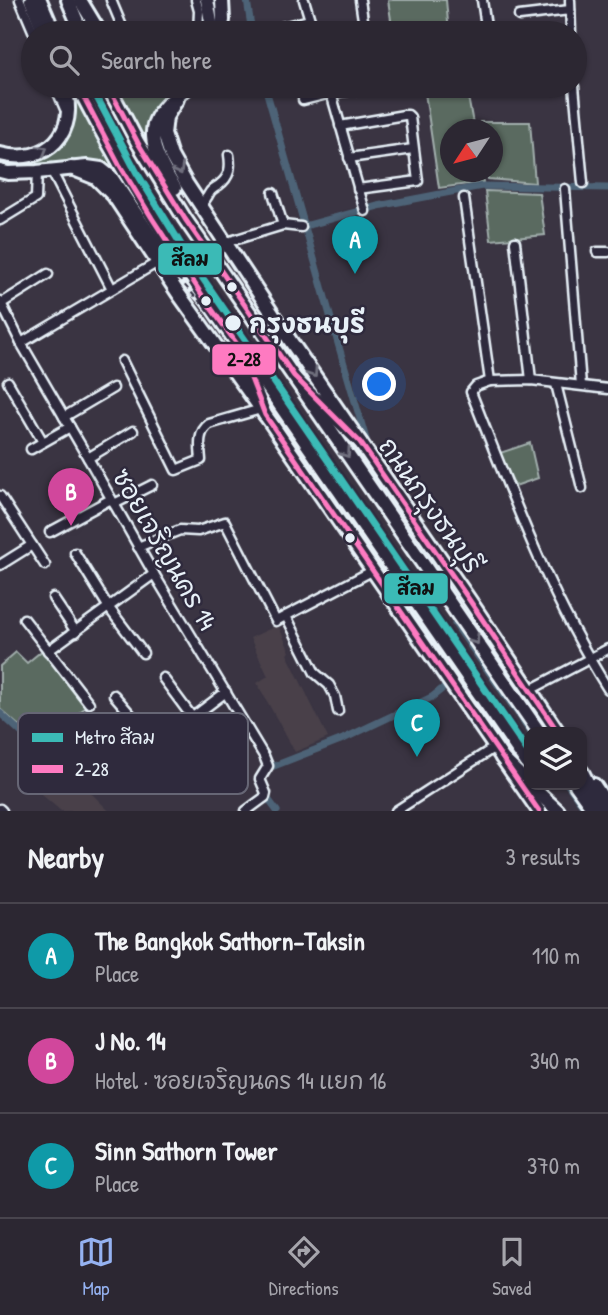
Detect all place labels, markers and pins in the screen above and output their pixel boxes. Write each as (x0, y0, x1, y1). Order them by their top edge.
pin: A (332, 216, 378, 274)
unlabelled marker (225, 280, 239, 294)
unlabelled marker (199, 294, 213, 308)
place label: กรุงธนบุรี (249, 306, 365, 344)
marker: กรุงธนบุรี (223, 313, 243, 333)
pin: B (48, 468, 94, 526)
unlabelled marker (343, 531, 357, 545)
pin: C (394, 699, 440, 757)

